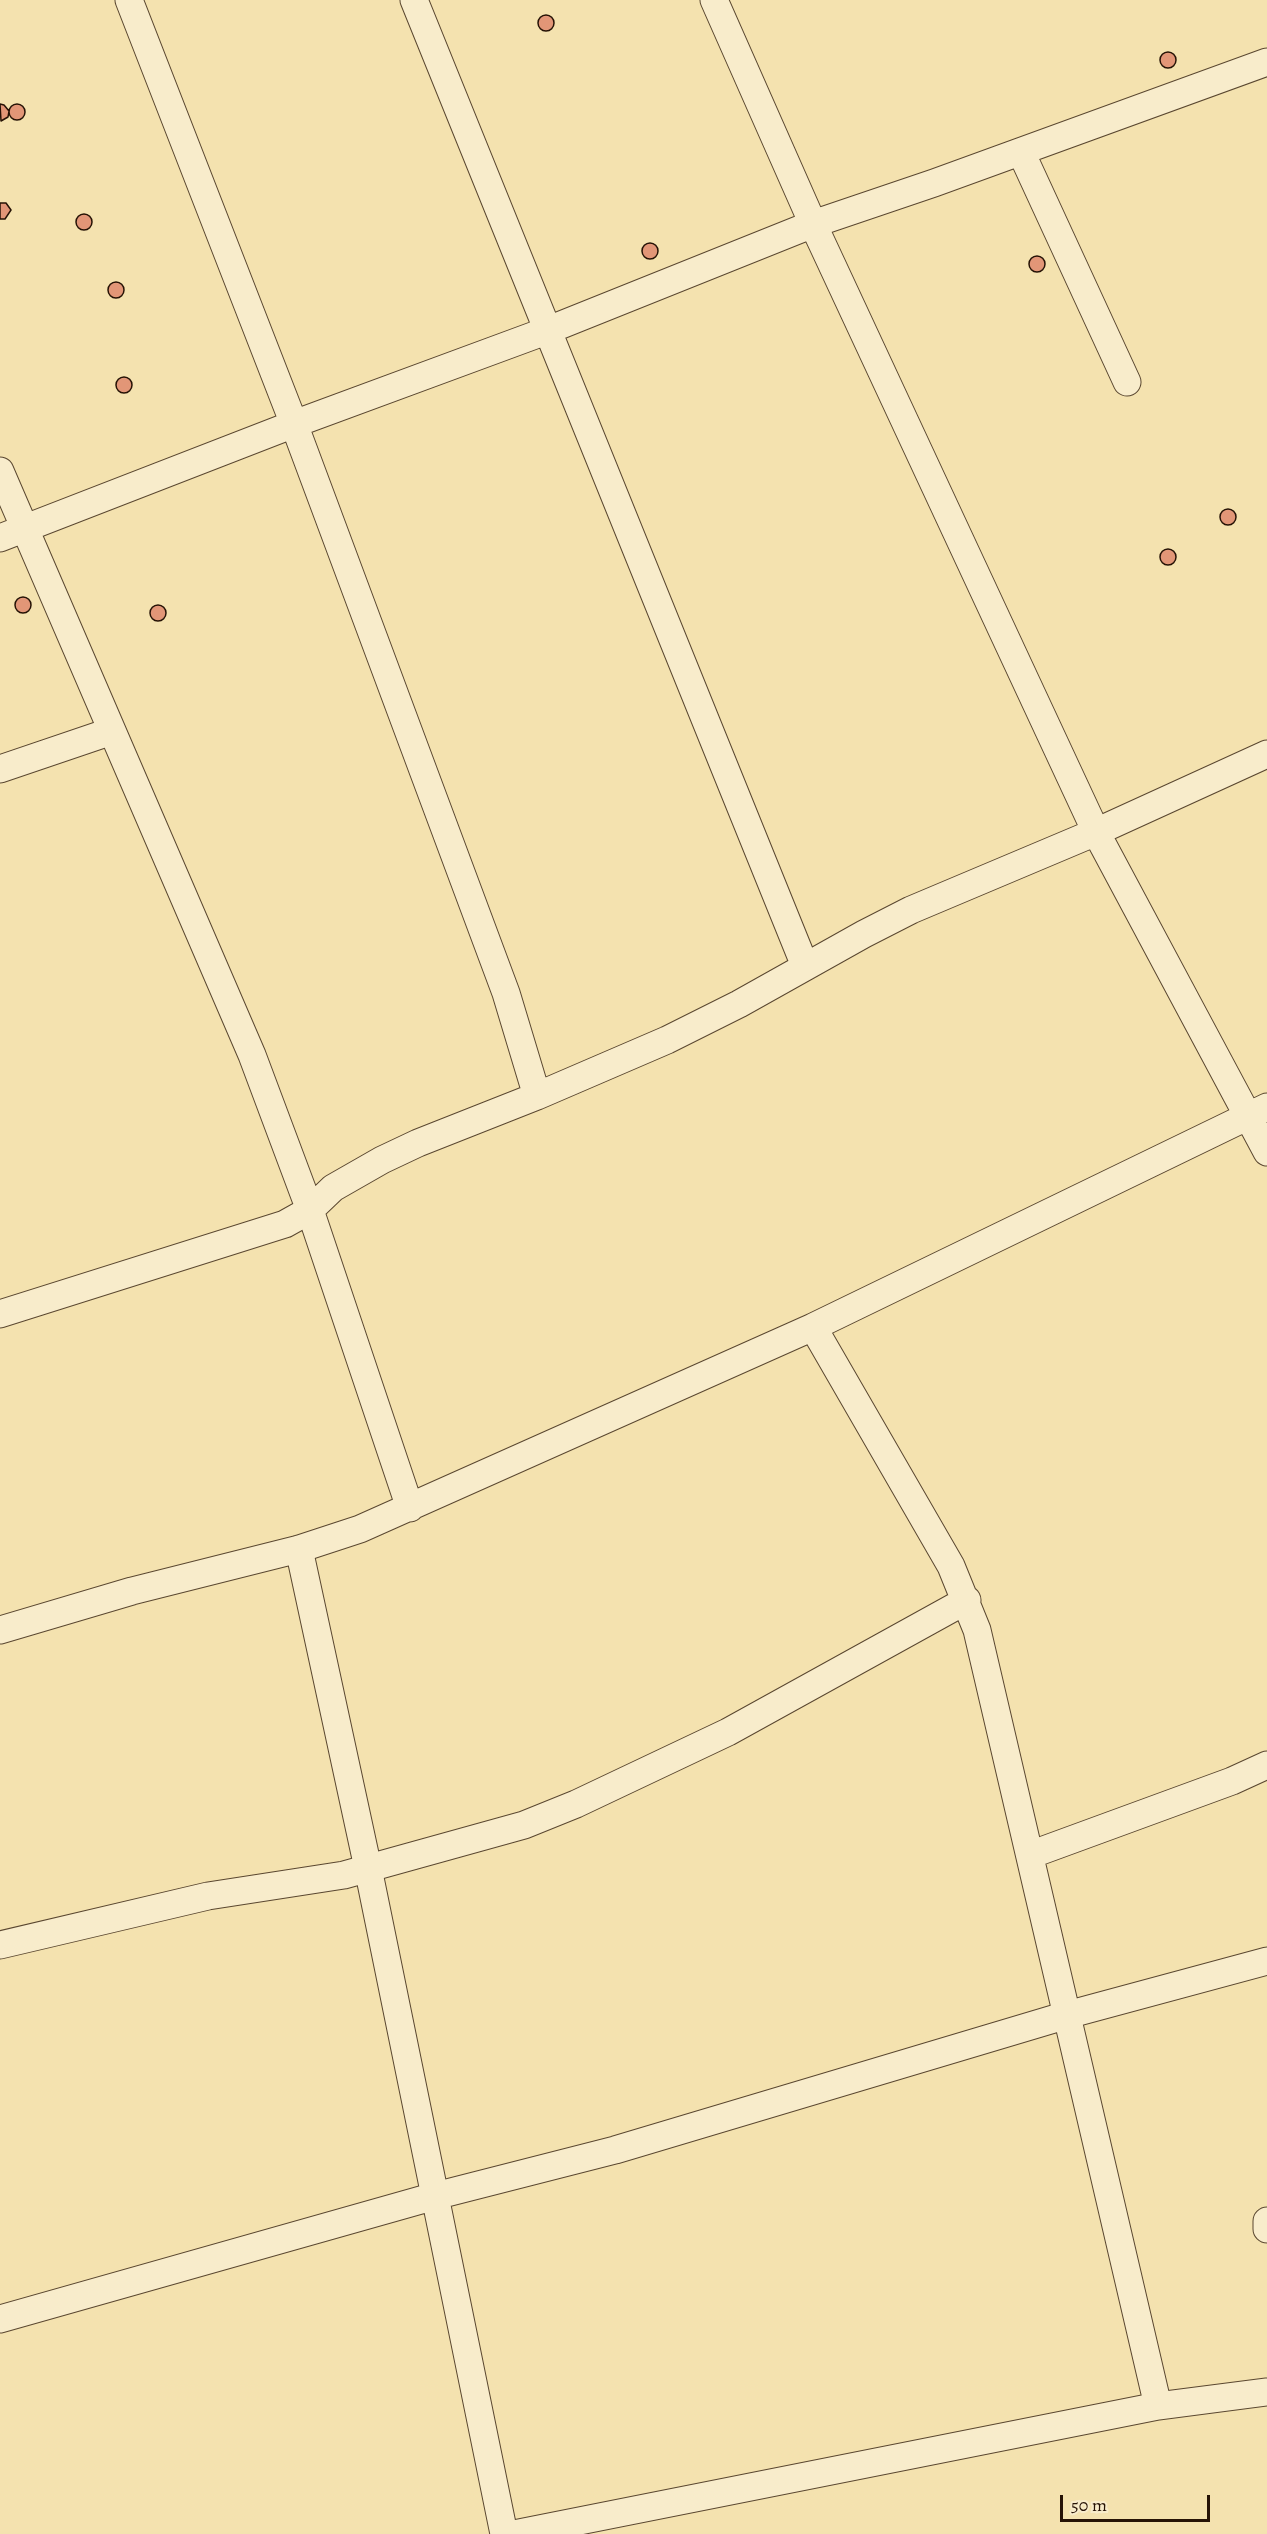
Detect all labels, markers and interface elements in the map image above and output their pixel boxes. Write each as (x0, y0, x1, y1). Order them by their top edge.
scale bar (1063, 2483, 1213, 2521)
text: 50 m (1071, 2493, 1107, 2517)

